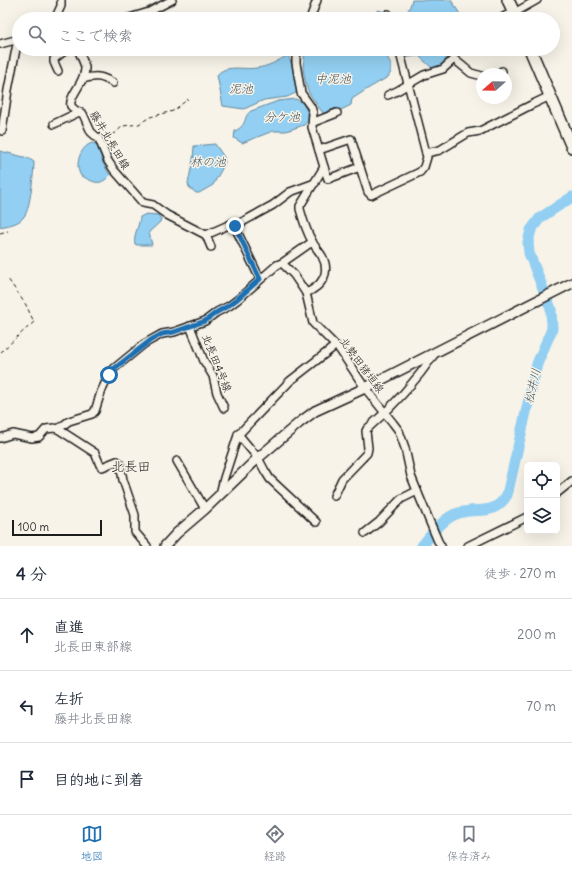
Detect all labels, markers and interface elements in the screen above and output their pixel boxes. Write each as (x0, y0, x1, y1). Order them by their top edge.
search box (12, 12, 560, 56)
icon: search (26, 23, 48, 45)
text: ここで検索 (58, 26, 133, 45)
north arrow (476, 68, 512, 104)
water label: 中泥池 (315, 71, 352, 86)
water label: 泥池 (229, 81, 254, 96)
street label: 藤井北長田線 (87, 108, 133, 172)
water label: 分ケ池 (264, 109, 301, 124)
water label: 林の池 (190, 154, 227, 169)
route end (226, 217, 244, 235)
street label: 北長田4号線 (199, 332, 235, 394)
street label: 北勢田猪垣線 (337, 334, 387, 396)
route start (100, 366, 118, 384)
water label: 松井川 (521, 367, 543, 405)
district label: 北長田 (111, 458, 151, 475)
map controls (524, 462, 560, 534)
button: locate (524, 462, 560, 498)
button: layers (524, 498, 560, 534)
scale bar (12, 518, 102, 537)
text: 100 m (18, 520, 49, 534)
text: 4 分 (16, 563, 47, 585)
text: 徒歩 · 270 m (484, 565, 556, 582)
text: 直進 (54, 617, 84, 636)
icon: ahead (16, 624, 38, 646)
text: 200 m (517, 626, 556, 643)
text: 北長田東部線 (54, 638, 132, 655)
text: 左折 (54, 689, 84, 708)
icon: left (16, 696, 38, 718)
text: 70 m (527, 698, 556, 715)
text: 藤井北長田線 (54, 710, 132, 727)
icon: arrive (16, 768, 38, 790)
text: 目的地に到着 (54, 770, 144, 789)
tab: 地図 (81, 823, 103, 863)
tab: 経路 (264, 823, 286, 863)
tab: 保存済み (447, 823, 491, 863)

